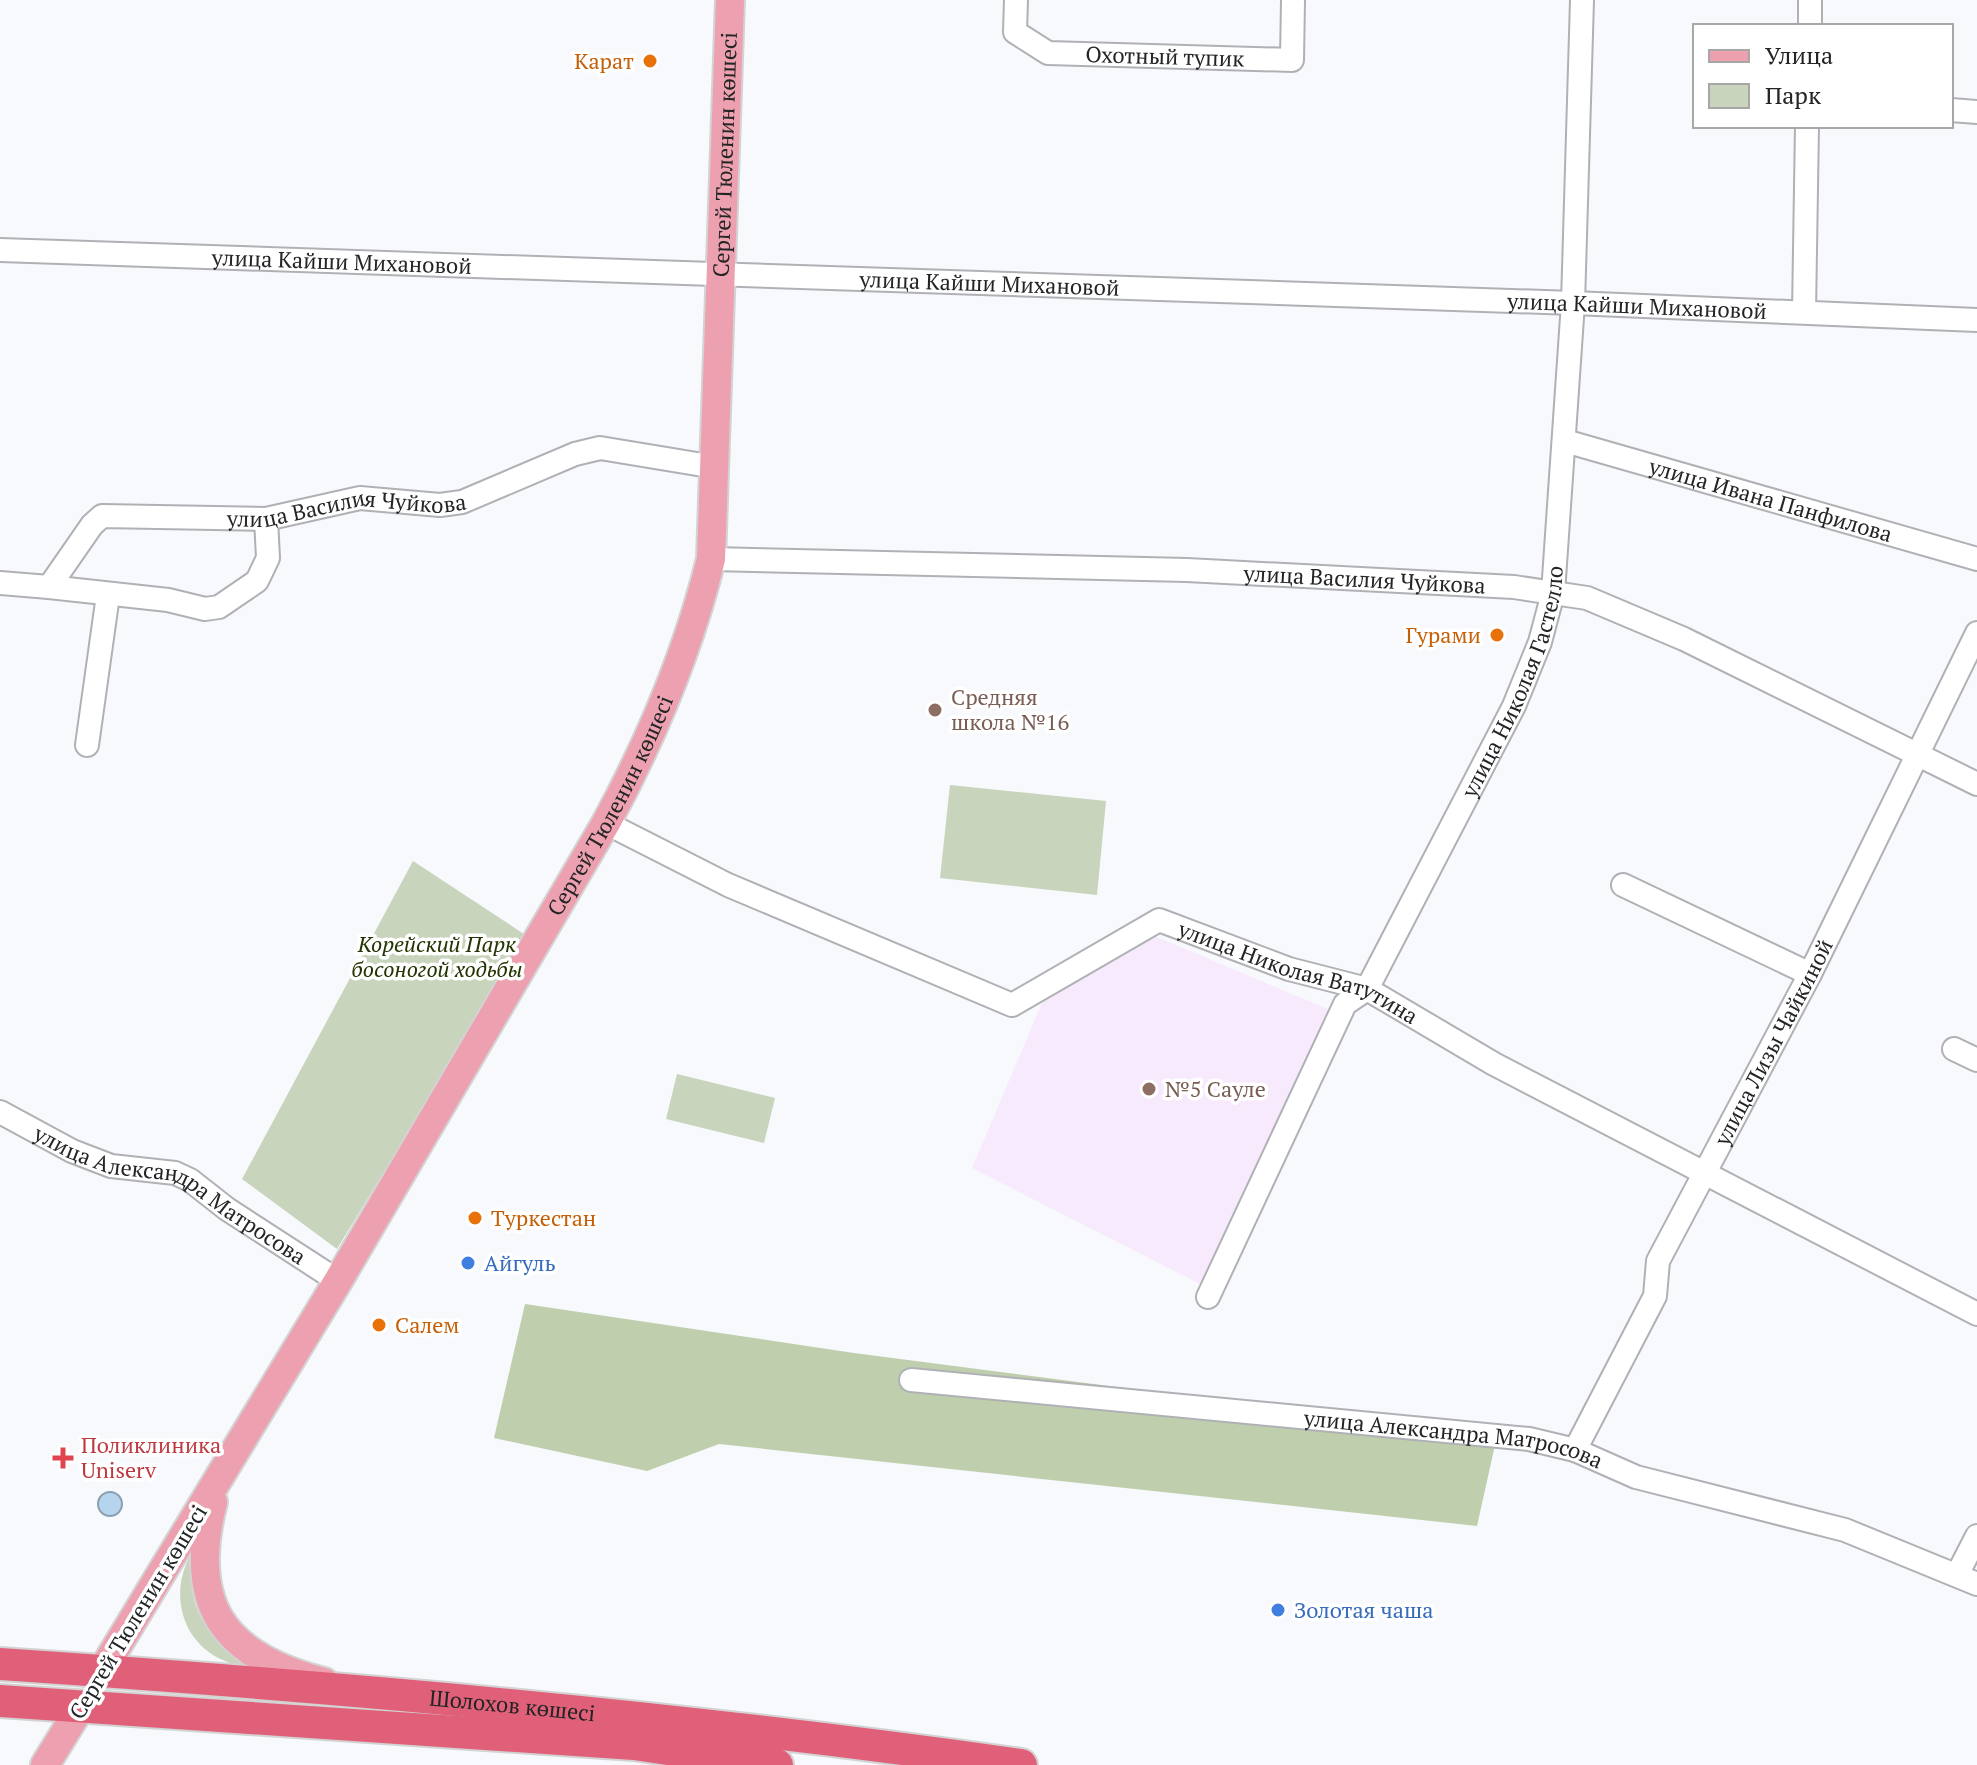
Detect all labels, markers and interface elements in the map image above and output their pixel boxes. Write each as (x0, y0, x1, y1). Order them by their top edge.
legend (1693, 24, 1953, 128)
street label: Сергей Тюленин көшесі (706, 32, 743, 278)
street label: Охотный тупик (1085, 39, 1245, 73)
text: Улица (1765, 39, 1833, 71)
place label: Карат (574, 46, 634, 75)
marker: Карат (641, 52, 659, 70)
text: Парк (1765, 79, 1821, 111)
street label: улица Кайши Михановой (210, 242, 472, 280)
street label: улица Кайши Михановой (858, 264, 1120, 302)
street label: улица Кайши Михановой (1506, 286, 1768, 325)
street label: улица Ивана Панфилова (1645, 451, 1896, 548)
street label: улица Василия Чуйкова (226, 482, 468, 533)
street label: улица Василия Чуйкова (1242, 558, 1486, 599)
street label: улица Николая Гастелло (1454, 565, 1569, 803)
place label: Гурами (1406, 620, 1481, 649)
marker: Гурами (1488, 626, 1506, 644)
place label: Средняя школа №16 (951, 682, 1070, 736)
street label: Сергей Тюленин көшесі (540, 691, 679, 921)
marker: Средняя школа №16 (926, 701, 944, 719)
street label: улица Николая Ватутина (1173, 913, 1424, 1030)
park label: Корейский Парк босоногой ходьбы (351, 929, 523, 983)
street label: улица Лизы Чайкиной (1706, 934, 1839, 1151)
place label: №5 Сауле (1165, 1074, 1266, 1103)
marker: №5 Сауле (1140, 1080, 1158, 1098)
street label: улица Александра Матросова (28, 1118, 312, 1271)
place label: Туркестан (491, 1203, 596, 1232)
marker: Туркестан (466, 1209, 484, 1227)
place label: Айгуль (484, 1248, 556, 1277)
marker: Айгуль (459, 1254, 477, 1272)
place label: Салем (395, 1310, 459, 1339)
marker: Салем (370, 1316, 388, 1334)
street label: улица Александра Матросова (1302, 1402, 1608, 1475)
place label: Поликлиника Uniserv (81, 1430, 221, 1484)
marker: Поликлиника Uniserv (52, 1447, 74, 1469)
street label: Сергей Тюленин көшесі (62, 1499, 213, 1724)
place label: Золотая чаша (1294, 1595, 1433, 1624)
marker: Золотая чаша (1269, 1601, 1287, 1619)
street label: Шолохов көшесі (428, 1683, 597, 1727)

